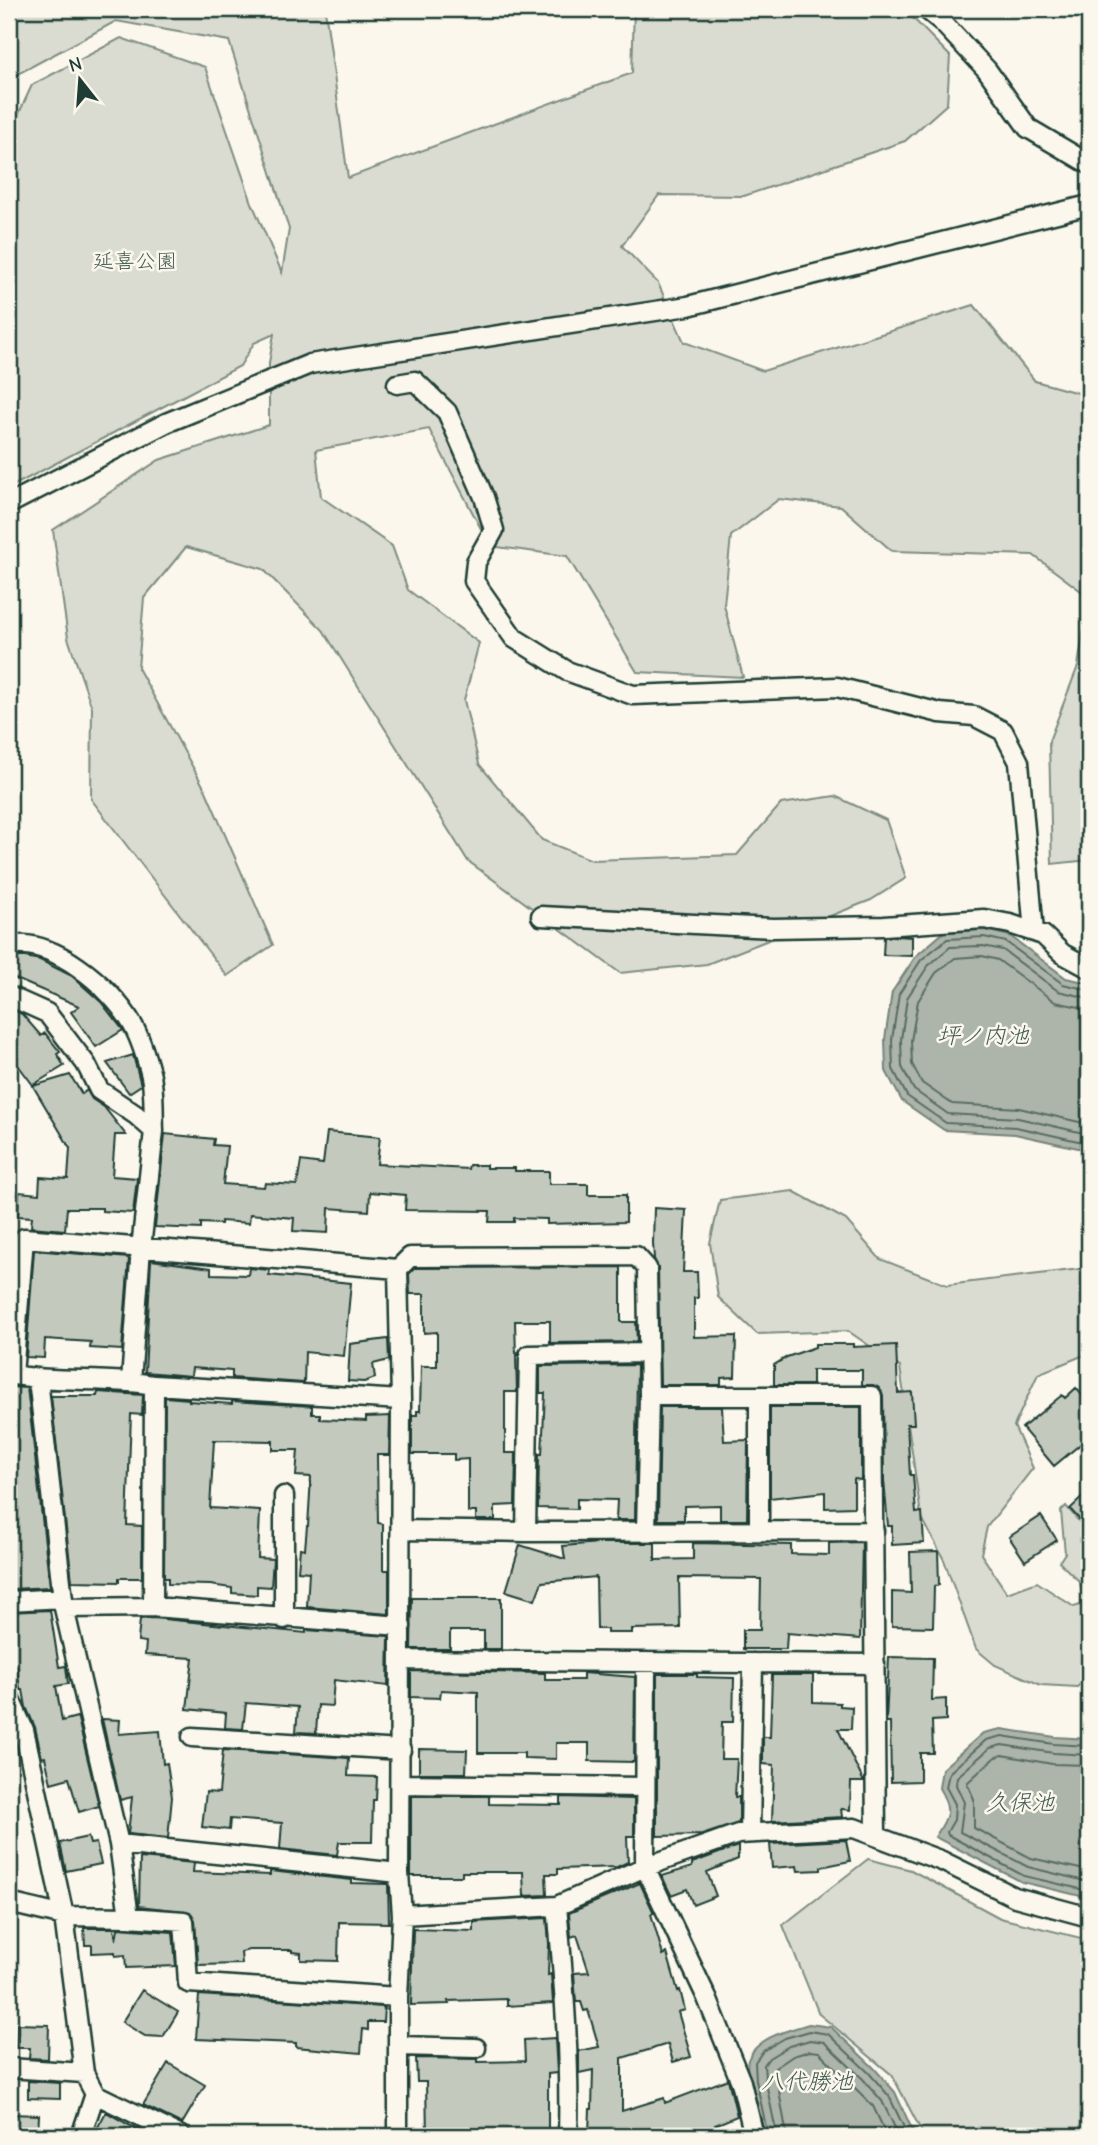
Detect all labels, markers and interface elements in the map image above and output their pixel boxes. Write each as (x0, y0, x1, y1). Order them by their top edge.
north arrow (46, 46, 116, 116)
text: N (66, 52, 84, 77)
park label: 延喜公園 (93, 249, 177, 273)
water label: 坪ノ内池 (937, 1022, 1030, 1049)
water label: 久保池 (986, 1789, 1056, 1816)
water label: 八代勝池 (761, 2068, 854, 2095)

